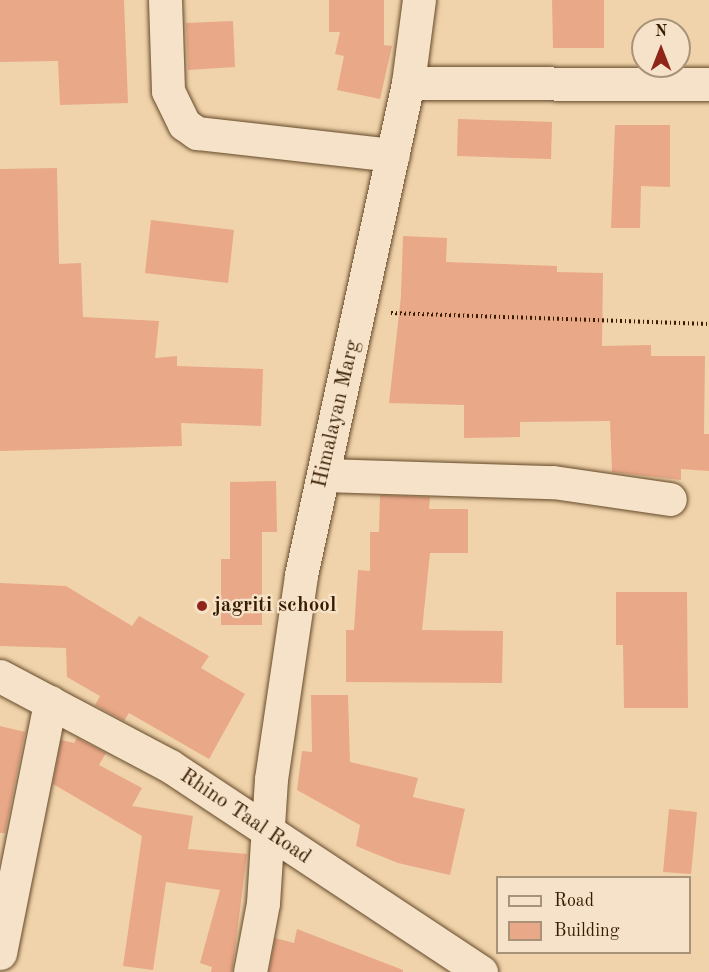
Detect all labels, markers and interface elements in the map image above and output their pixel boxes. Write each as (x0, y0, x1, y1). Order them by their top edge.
north arrow (631, 18, 691, 78)
text: N (655, 24, 667, 40)
street label: Himalayan Marg (308, 338, 366, 490)
place label: jagriti school (214, 593, 336, 619)
marker: jagriti school (195, 599, 209, 613)
street label: Rhino Taal Road (175, 764, 315, 870)
legend (496, 876, 691, 954)
text: Road (554, 892, 594, 910)
text: Building (554, 922, 619, 940)

